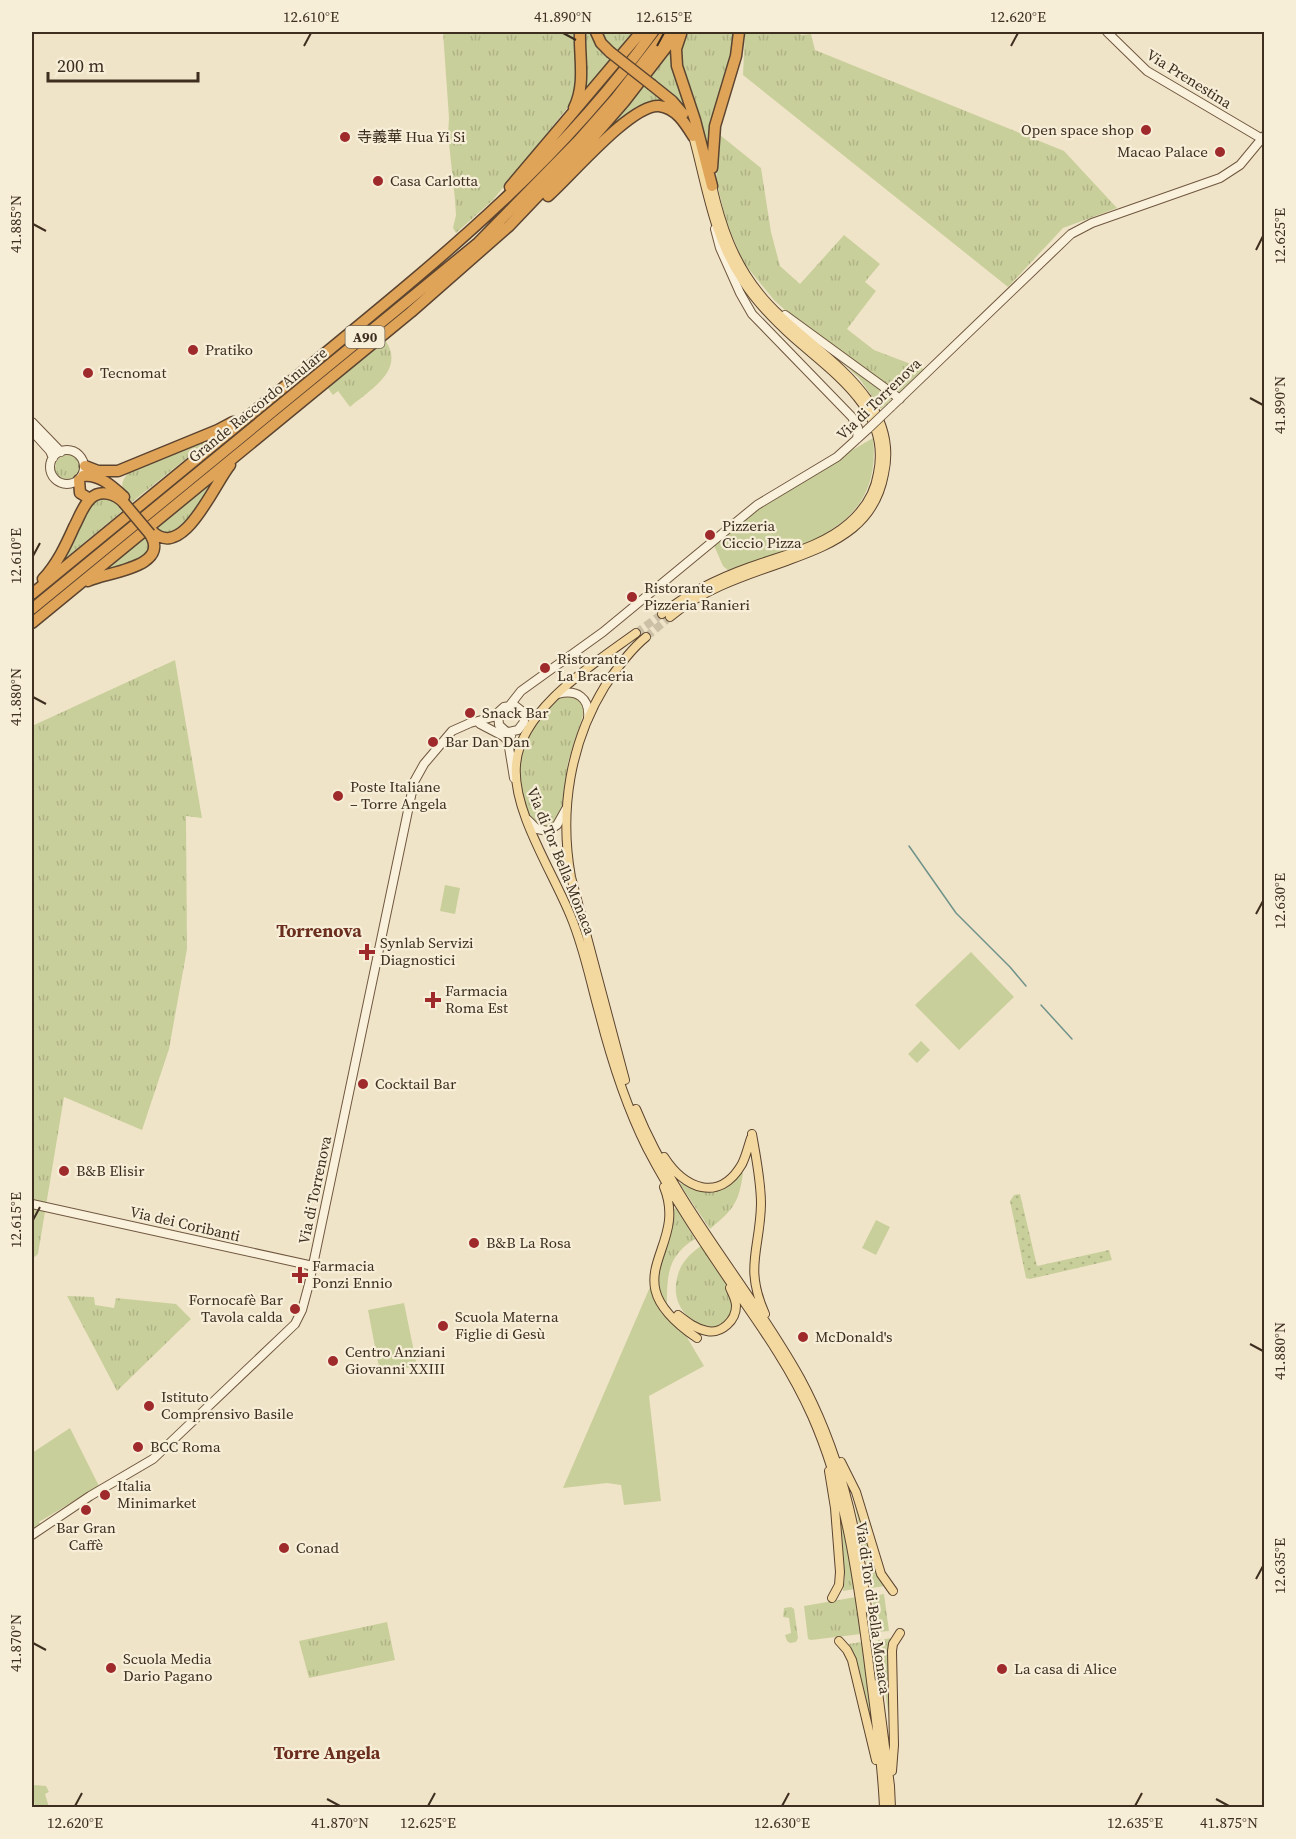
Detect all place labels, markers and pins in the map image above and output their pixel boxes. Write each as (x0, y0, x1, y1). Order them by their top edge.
place label: Open space shop (1021, 119, 1134, 140)
marker: Open space shop (1139, 123, 1153, 137)
place label: 寺義華 Hua Yi Si (357, 126, 465, 147)
marker: 寺義華 Hua Yi Si (338, 130, 352, 144)
place label: Macao Palace (1117, 141, 1208, 162)
marker: Macao Palace (1213, 145, 1227, 159)
place label: Casa Carlotta (390, 170, 478, 191)
marker: Casa Carlotta (371, 174, 385, 188)
place label: Pratiko (205, 339, 253, 360)
marker: Pratiko (186, 343, 200, 357)
place label: Tecnomat (100, 362, 166, 383)
marker: Tecnomat (81, 366, 95, 380)
place label: Pizzeria Ciccio Pizza (722, 515, 802, 553)
marker: Pizzeria Ciccio Pizza (703, 528, 717, 542)
place label: Ristorante Pizzeria Ranieri (644, 577, 750, 615)
marker: Ristorante Pizzeria Ranieri (625, 590, 639, 604)
place label: Ristorante La Braceria (557, 648, 634, 686)
marker: Ristorante La Braceria (538, 661, 552, 675)
place label: Snack Bar (482, 702, 549, 723)
marker: Snack Bar (463, 706, 477, 720)
place label: Bar Dan Dan (445, 731, 530, 752)
marker: Bar Dan Dan (426, 735, 440, 749)
place label: Poste Italiane – Torre Angela (350, 776, 447, 814)
marker: Poste Italiane – Torre Angela (331, 789, 345, 803)
place label: Synlab Servizi Diagnostici (380, 932, 473, 970)
marker: Synlab Servizi Diagnostici (358, 943, 376, 961)
place label: Farmacia Roma Est (445, 980, 508, 1018)
marker: Farmacia Roma Est (426, 993, 440, 1007)
place label: Cocktail Bar (375, 1073, 457, 1094)
marker: Cocktail Bar (356, 1077, 370, 1091)
place label: B&B Elisir (76, 1160, 145, 1181)
marker: B&B Elisir (57, 1164, 71, 1178)
place label: B&B La Rosa (486, 1232, 572, 1253)
marker: B&B La Rosa (467, 1236, 481, 1250)
place label: Farmacia Ponzi Ennio (312, 1255, 393, 1293)
marker: Farmacia Ponzi Ennio (293, 1268, 307, 1282)
place label: Fornocafè Bar Tavola calda (188, 1289, 284, 1327)
marker: Fornocafè Bar Tavola calda (288, 1302, 302, 1316)
place label: Scuola Materna Figlie di Gesù (455, 1306, 559, 1344)
marker: Scuola Materna Figlie di Gesù (436, 1319, 450, 1333)
place label: McDonald's (815, 1326, 892, 1347)
marker: McDonald's (796, 1330, 810, 1344)
place label: Centro Anziani Giovanni XXIII (345, 1341, 445, 1379)
marker: Centro Anziani Giovanni XXIII (326, 1354, 340, 1368)
place label: Istituto Comprensivo Basile (161, 1386, 294, 1424)
marker: Istituto Comprensivo Basile (142, 1399, 156, 1413)
place label: BCC Roma (150, 1436, 221, 1457)
marker: BCC Roma (131, 1440, 145, 1454)
place label: Italia Minimarket (117, 1475, 196, 1513)
marker: Italia Minimarket (98, 1488, 112, 1502)
marker: Bar Gran Caffè (79, 1503, 93, 1517)
place label: Bar Gran Caffè (56, 1517, 116, 1555)
place label: Conad (296, 1537, 339, 1558)
marker: Conad (277, 1541, 291, 1555)
place label: Scuola Media Dario Pagano (123, 1648, 212, 1686)
place label: La casa di Alice (1014, 1658, 1117, 1679)
marker: Scuola Media Dario Pagano (104, 1661, 118, 1675)
marker: La casa di Alice (995, 1662, 1009, 1676)

